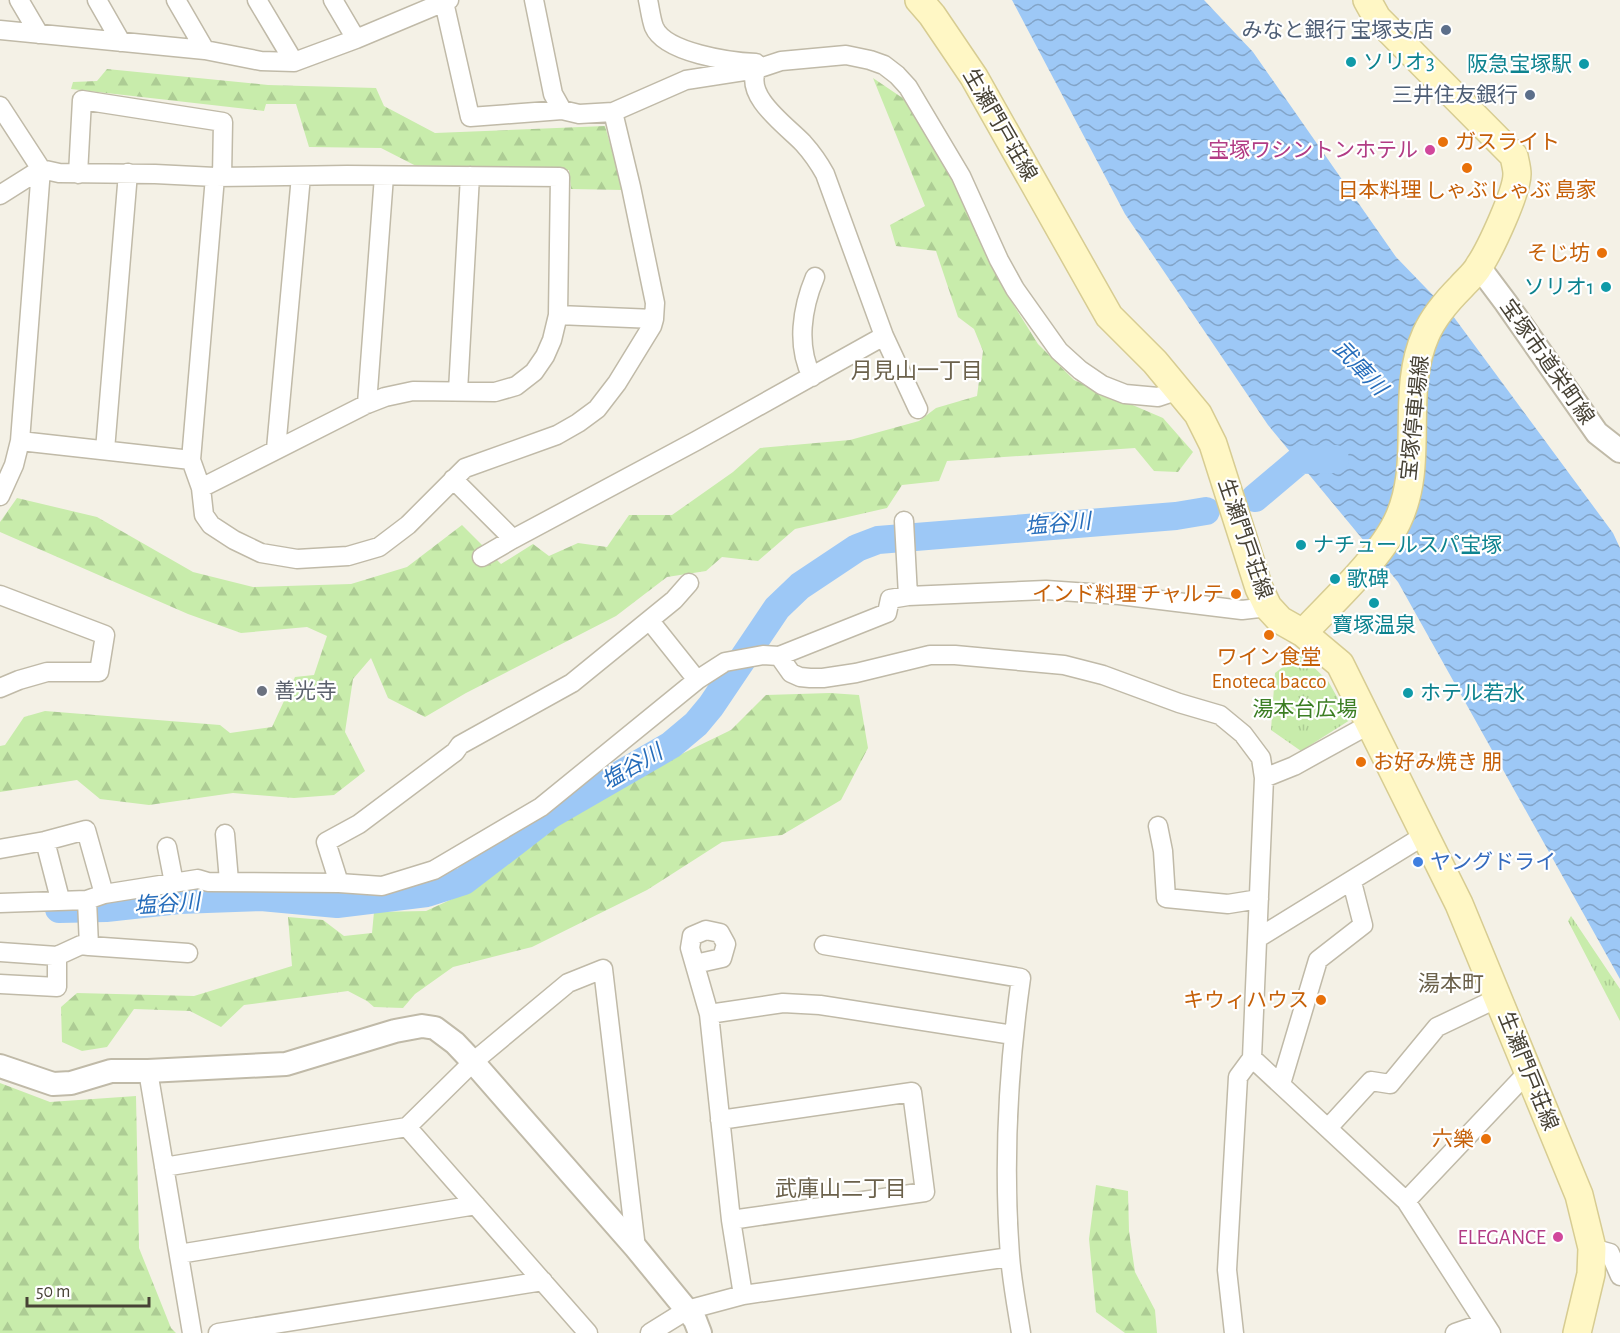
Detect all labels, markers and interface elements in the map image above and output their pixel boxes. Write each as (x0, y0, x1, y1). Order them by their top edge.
place label: みなと銀行 宝塚支店 (1242, 19, 1434, 41)
marker: みなと銀行 宝塚支店 (1439, 23, 1453, 37)
place label: ソリオ3 (1363, 52, 1435, 73)
place label: 阪急宝塚駅 (1467, 53, 1572, 75)
marker: ソリオ3 (1344, 55, 1358, 69)
marker: 阪急宝塚駅 (1577, 57, 1591, 71)
street label: 生瀬門戸荘線 (959, 65, 1041, 185)
place label: 三井住友銀行 (1392, 84, 1518, 106)
marker: 三井住友銀行 (1523, 88, 1537, 102)
place label: ガスライト (1455, 131, 1560, 153)
marker: ガスライト (1436, 135, 1450, 149)
place label: 宝塚ワシントンホテル (1208, 139, 1418, 161)
marker: 宝塚ワシントンホテル (1423, 143, 1437, 157)
marker: 日本料理 しゃぶしゃぶ 島家 (1460, 161, 1474, 175)
place label: 日本料理 しゃぶしゃぶ 島家 (1338, 179, 1596, 201)
place label: そじ坊 (1527, 242, 1590, 264)
marker: そじ坊 (1595, 246, 1609, 260)
place label: ソリオ1 (1524, 277, 1594, 298)
marker: ソリオ1 (1599, 280, 1613, 294)
street label: 宝塚市道栄町線 (1496, 295, 1599, 428)
water label: 武庫川 (1329, 336, 1393, 401)
street label: 宝塚停車場線 (1397, 354, 1432, 482)
district label: 月見山一丁目 (851, 359, 983, 382)
street label: 生瀬門戸荘線 (1215, 476, 1276, 602)
water label: 塩谷川 (1024, 509, 1094, 538)
place label: ナチュールスパ宝塚 (1313, 534, 1502, 556)
marker: ナチュールスパ宝塚 (1294, 538, 1308, 552)
place label: 歌碑 (1347, 568, 1389, 590)
marker: 歌碑 (1328, 572, 1342, 586)
place label: インド料理 チャルテ (1032, 583, 1224, 605)
marker: インド料理 チャルテ (1229, 587, 1243, 601)
marker: 寶塚温泉 (1367, 596, 1381, 610)
place label: 寶塚温泉 (1332, 614, 1416, 636)
marker: ワイン食堂 Enoteca bacco (1262, 628, 1276, 642)
place label: ワイン食堂 Enoteca bacco (1211, 646, 1327, 692)
place label: 善光寺 (274, 680, 337, 702)
place label: ホテル若水 (1420, 682, 1525, 704)
marker: 善光寺 (255, 684, 269, 698)
marker: ホテル若水 (1401, 686, 1415, 700)
park label: 湯本台広場 (1253, 698, 1358, 720)
water label: 塩谷川 (597, 739, 668, 793)
place label: お好み焼き 朋 (1373, 751, 1502, 773)
marker: お好み焼き 朋 (1354, 755, 1368, 769)
place label: ヤングドライ (1430, 851, 1556, 873)
marker: ヤングドライ (1411, 855, 1425, 869)
water label: 塩谷川 (133, 890, 203, 917)
district label: 湯本町 (1418, 972, 1484, 995)
place label: キウィハウス (1183, 990, 1309, 1011)
marker: キウィハウス (1314, 993, 1328, 1007)
street label: 生瀬門戸荘線 (1495, 1008, 1562, 1133)
place label: 六樂 (1432, 1128, 1474, 1150)
marker: 六樂 (1479, 1132, 1493, 1146)
district label: 武庫山二丁目 (775, 1177, 907, 1200)
place label: ELEGANCE (1458, 1227, 1546, 1248)
marker: ELEGANCE (1551, 1230, 1565, 1244)
scale bar (27, 1270, 148, 1308)
text: 50 m (36, 1283, 70, 1301)

